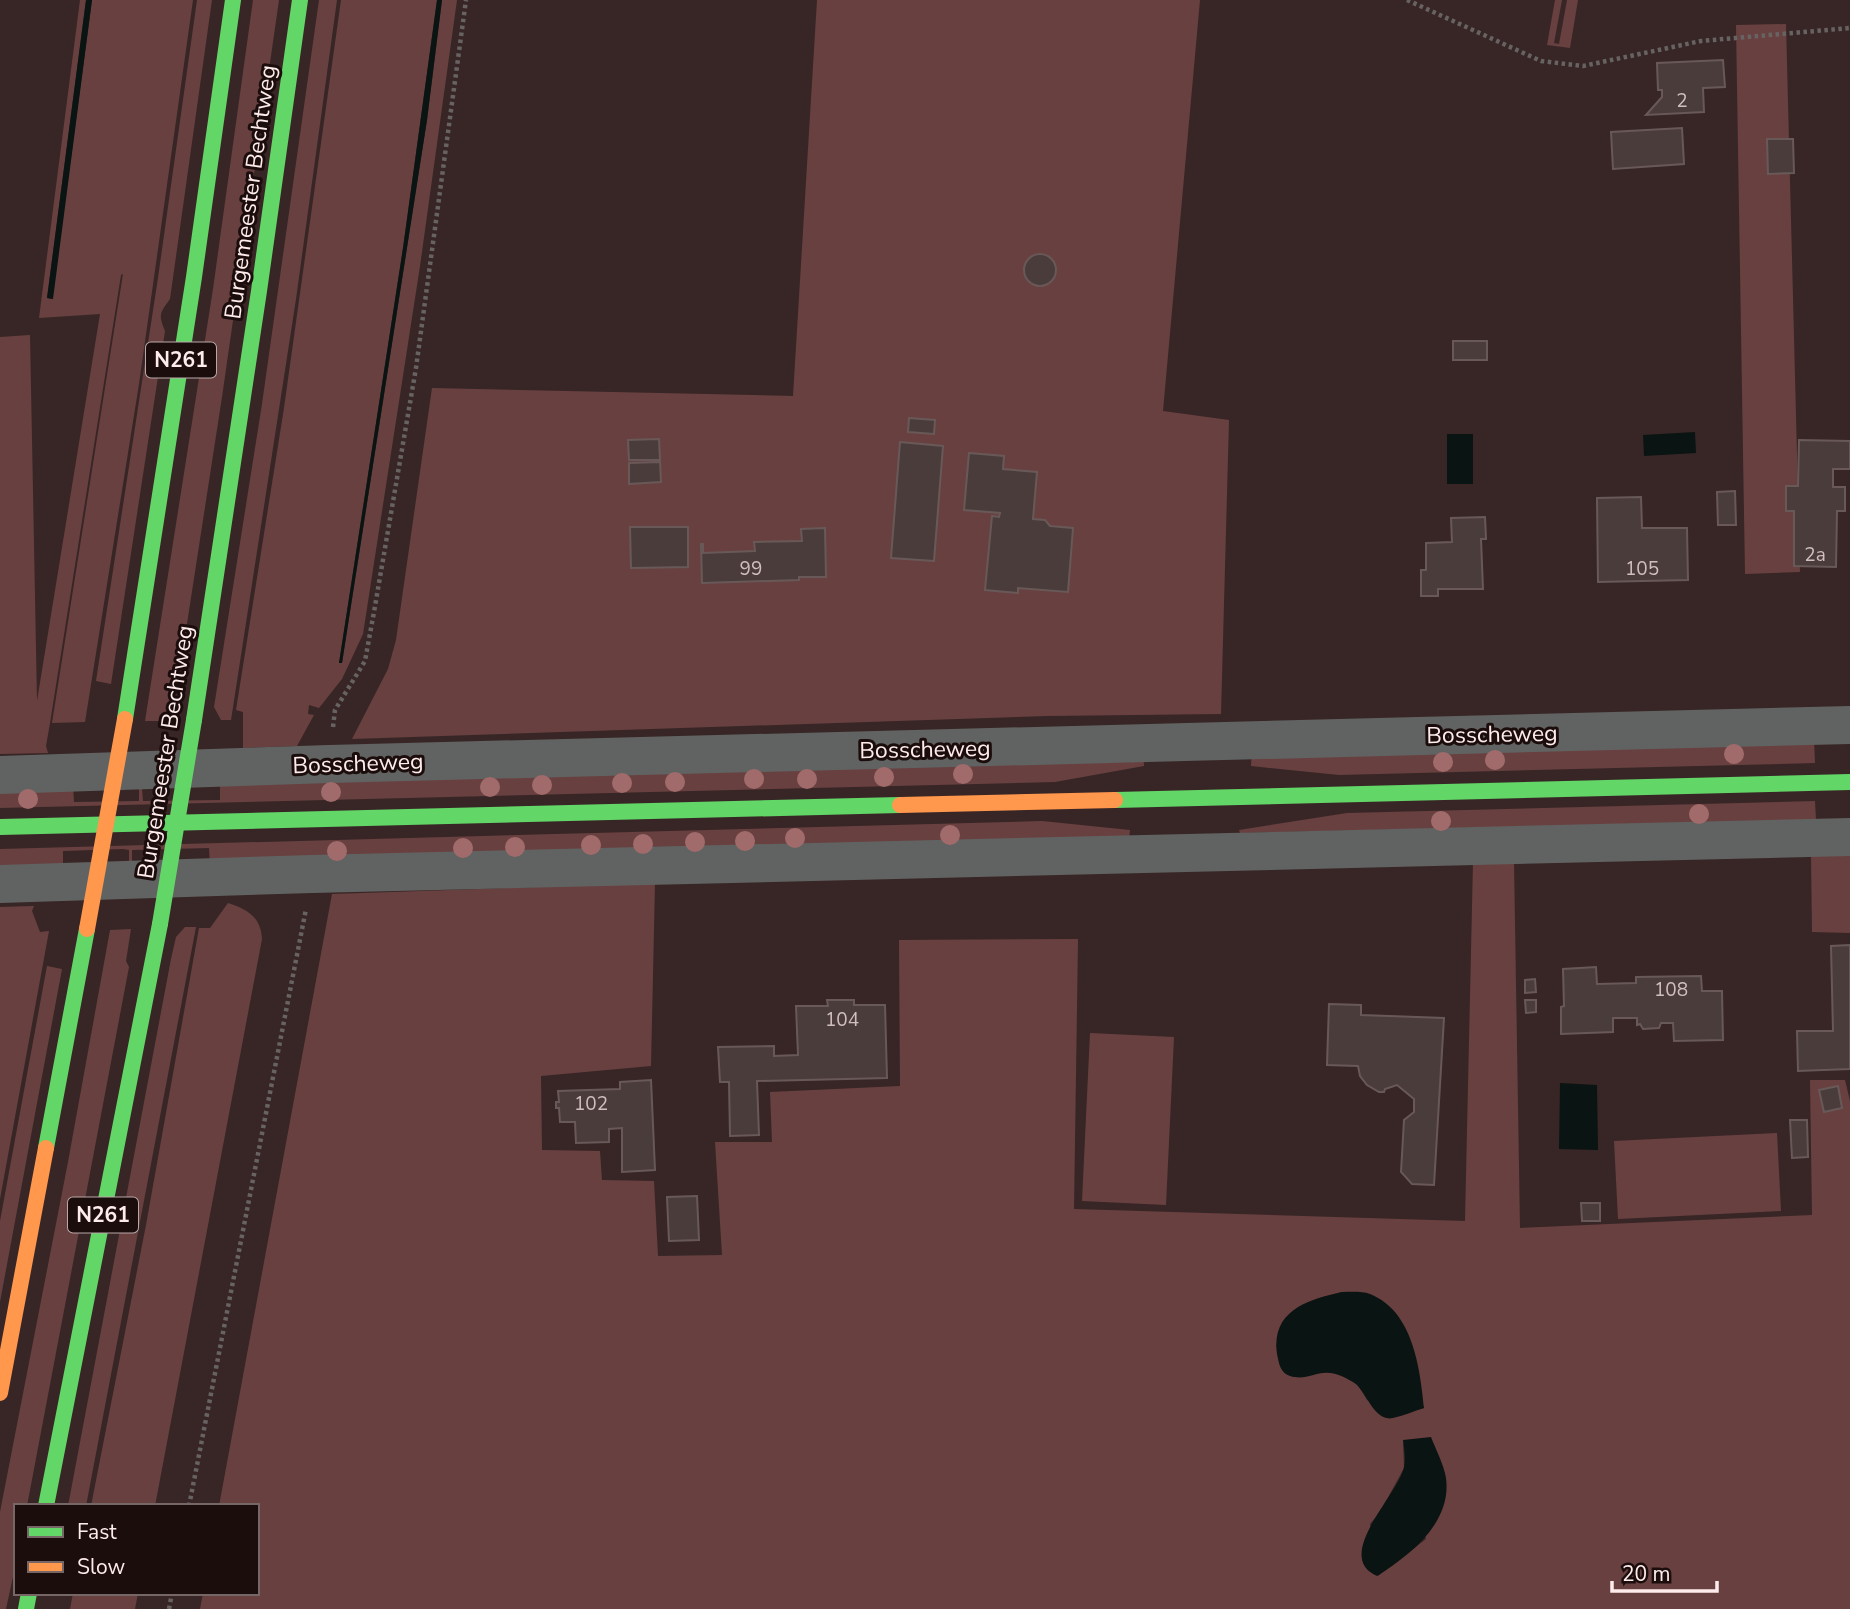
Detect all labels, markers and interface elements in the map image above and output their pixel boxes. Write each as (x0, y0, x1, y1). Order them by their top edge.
street label: Burgemeester Bechtweg (217, 63, 284, 321)
house number: 2 (1676, 88, 1688, 114)
road number: N261 (146, 342, 216, 378)
house number: 2a (1804, 542, 1826, 568)
house number: 99 (740, 556, 762, 582)
house number: 105 (1625, 556, 1659, 582)
street label: Burgemeester Bechtweg (130, 623, 201, 881)
street label: Bosscheweg (1426, 718, 1558, 751)
street label: Bosscheweg (859, 733, 991, 766)
street label: Bosscheweg (292, 746, 424, 781)
house number: 108 (1654, 977, 1688, 1003)
house number: 104 (825, 1007, 859, 1033)
house number: 102 (574, 1091, 608, 1117)
road number: N261 (68, 1198, 138, 1232)
legend (14, 1504, 259, 1595)
text: Fast (77, 1518, 117, 1546)
scale bar (1612, 1550, 1717, 1594)
text: Slow (77, 1553, 126, 1581)
text: 20 m (1622, 1560, 1671, 1588)

